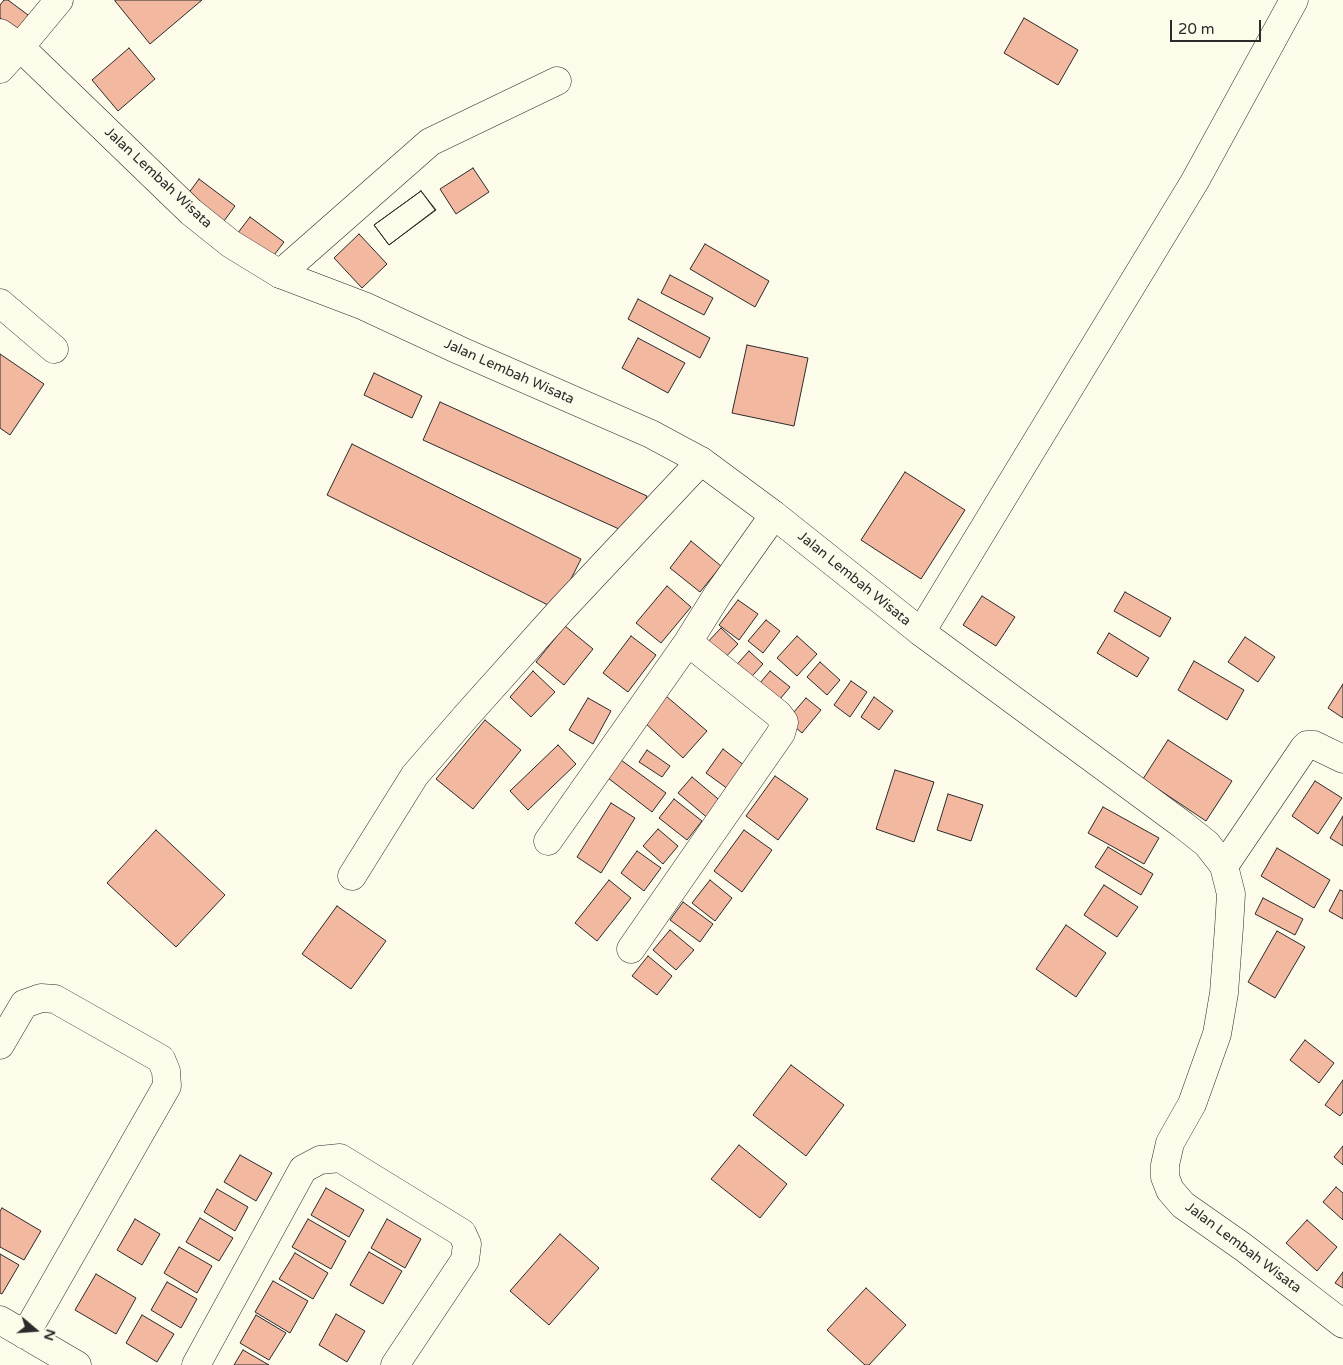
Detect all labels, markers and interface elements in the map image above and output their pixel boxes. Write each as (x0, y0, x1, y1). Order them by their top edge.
scale bar (1173, 10, 1264, 42)
text: 20 m (1178, 20, 1215, 38)
street label: Jalan Lembah Wisata (101, 124, 215, 232)
street label: Jalan Lembah Wisata (441, 336, 577, 408)
street label: Jalan Lembah Wisata (794, 528, 914, 630)
street label: Jalan Lembah Wisata (1182, 1199, 1304, 1297)
north arrow (10, 1305, 60, 1355)
text: N (40, 1327, 60, 1343)

